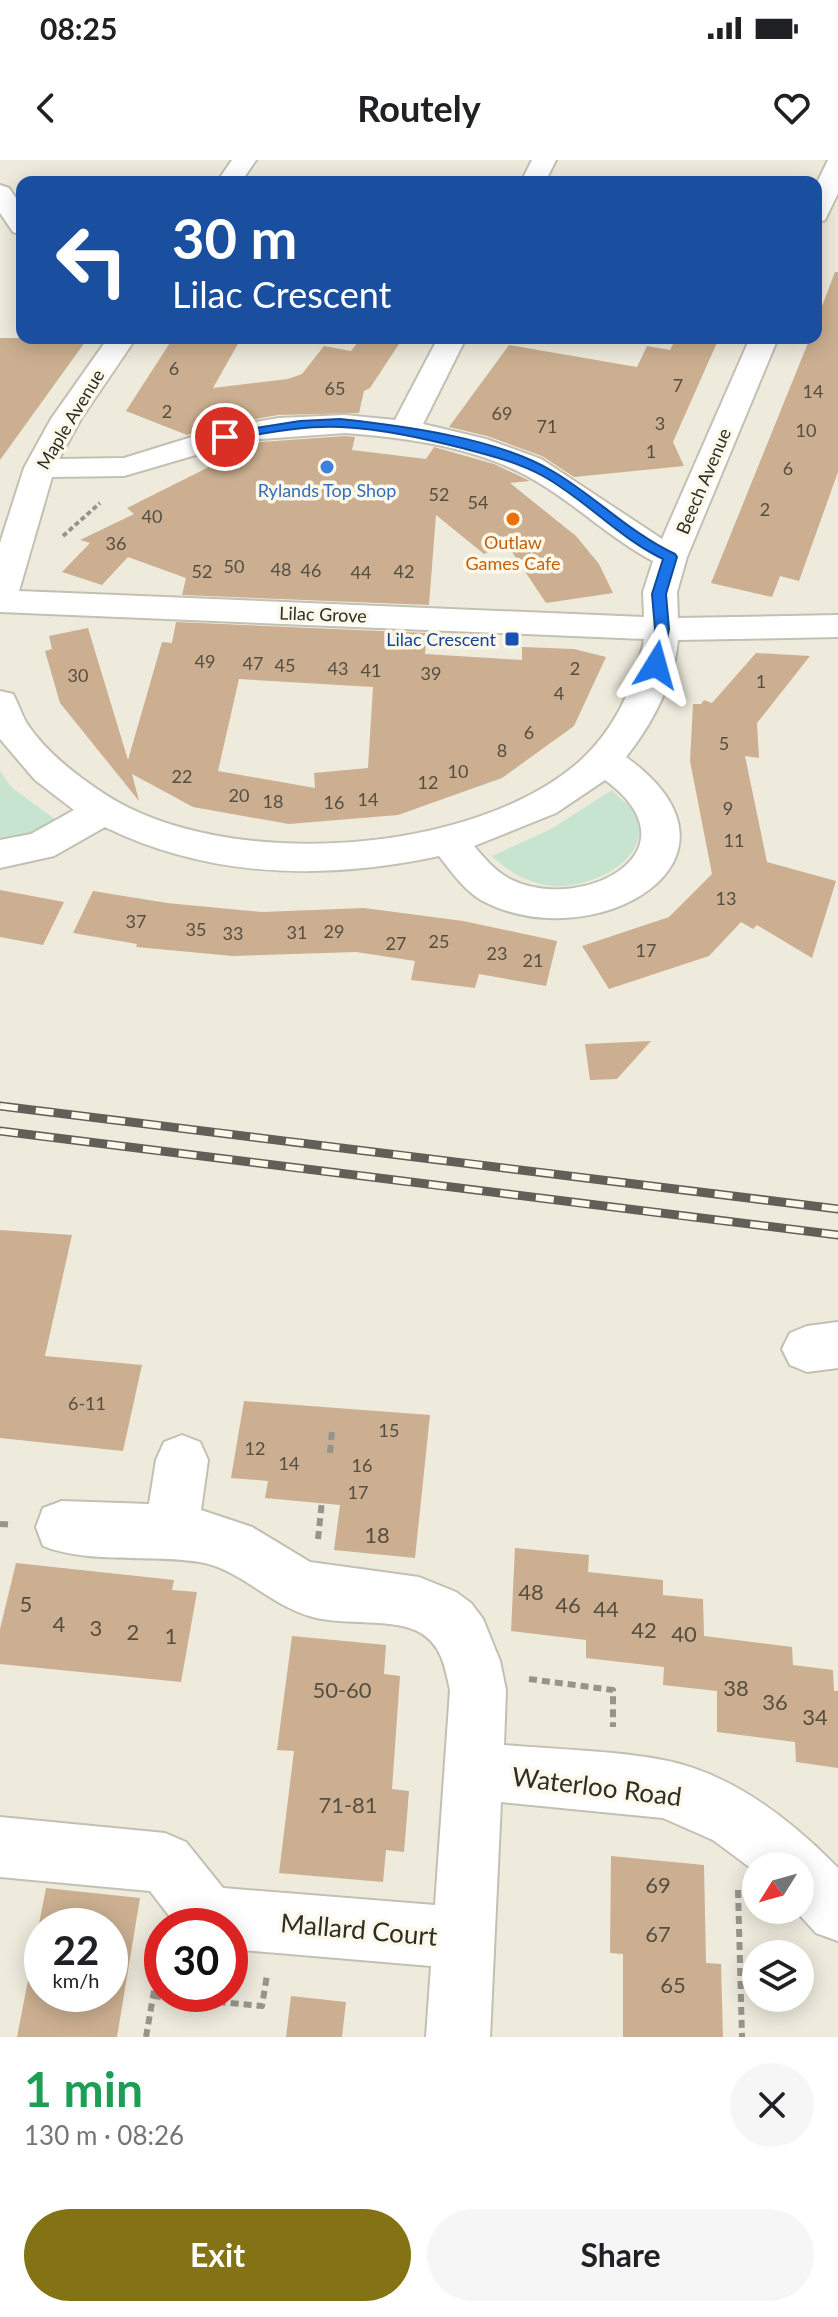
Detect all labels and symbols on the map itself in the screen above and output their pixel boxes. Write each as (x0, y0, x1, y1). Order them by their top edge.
house number: 6 (169, 357, 179, 379)
street label: Maple Avenue (32, 365, 108, 473)
house number: 7 (673, 374, 683, 396)
house number: 65 (325, 377, 345, 399)
house number: 14 (803, 380, 823, 402)
house number: 2 (162, 400, 172, 422)
house number: 69 (492, 402, 512, 424)
pin (191, 403, 259, 471)
house number: 3 (655, 412, 665, 434)
house number: 71 (537, 415, 557, 437)
house number: 10 (796, 419, 816, 441)
street label: Beech Avenue (671, 425, 735, 537)
house number: 1 (646, 440, 656, 462)
house number: 6 (783, 457, 793, 479)
marker: Rylands Top Shop (318, 458, 336, 476)
place label: Rylands Top Shop (258, 479, 396, 501)
house number: 52 (429, 483, 449, 505)
house number: 54 (468, 491, 488, 513)
house number: 2 (760, 498, 770, 520)
house number: 40 (142, 505, 162, 527)
marker: Outlaw Games Cafe (504, 510, 522, 528)
place label: Outlaw Games Cafe (465, 531, 561, 574)
house number: 36 (106, 532, 126, 554)
house number: 50 (224, 555, 244, 577)
house number: 48 (271, 558, 291, 580)
house number: 46 (301, 559, 321, 581)
house number: 52 (192, 560, 212, 582)
house number: 42 (394, 560, 414, 582)
house number: 44 (351, 561, 371, 583)
street label: Lilac Grove (279, 601, 367, 627)
position arrow (614, 623, 698, 707)
place label: Lilac Crescent (386, 628, 497, 650)
marker: Lilac Crescent (503, 630, 521, 648)
house number: 49 (195, 650, 215, 672)
house number: 47 (243, 652, 263, 674)
house number: 45 (275, 654, 295, 676)
house number: 43 (328, 657, 348, 679)
house number: 2 (570, 657, 580, 679)
house number: 41 (361, 659, 381, 681)
house number: 39 (421, 662, 441, 684)
house number: 30 (68, 664, 88, 686)
house number: 1 (756, 670, 766, 692)
house number: 4 (554, 682, 564, 704)
house number: 6 (524, 721, 534, 743)
house number: 5 (719, 732, 729, 754)
house number: 8 (497, 739, 507, 761)
house number: 10 (448, 760, 468, 782)
house number: 22 (172, 765, 192, 787)
house number: 12 (418, 771, 438, 793)
house number: 20 (229, 784, 249, 806)
house number: 14 (358, 788, 378, 810)
house number: 18 (263, 790, 283, 812)
house number: 16 (324, 791, 344, 813)
house number: 9 (723, 797, 733, 819)
house number: 11 (724, 829, 744, 851)
house number: 13 (716, 887, 736, 909)
house number: 37 (126, 910, 146, 932)
house number: 35 (186, 918, 206, 940)
house number: 29 (324, 920, 344, 942)
house number: 31 (287, 921, 307, 943)
house number: 33 (223, 922, 243, 944)
house number: 25 (429, 930, 449, 952)
house number: 27 (386, 932, 406, 954)
house number: 17 (636, 939, 656, 961)
house number: 23 (487, 942, 507, 964)
house number: 21 (523, 949, 543, 971)
house number: 6-11 (68, 1392, 106, 1414)
house number: 15 (379, 1419, 399, 1441)
house number: 12 (245, 1437, 265, 1459)
house number: 14 (279, 1452, 299, 1474)
house number: 16 (352, 1454, 372, 1476)
house number: 17 (348, 1481, 368, 1503)
house number: 18 (364, 1521, 390, 1548)
house number: 48 (518, 1578, 544, 1605)
house number: 5 (20, 1590, 32, 1617)
house number: 46 (555, 1591, 581, 1618)
house number: 44 (593, 1595, 619, 1622)
house number: 4 (53, 1610, 66, 1637)
house number: 3 (90, 1614, 102, 1641)
house number: 42 (631, 1616, 657, 1643)
house number: 2 (127, 1618, 139, 1645)
house number: 40 (671, 1620, 697, 1647)
house number: 1 (165, 1622, 177, 1649)
house number: 38 (723, 1674, 749, 1701)
house number: 50-60 (312, 1676, 372, 1703)
house number: 36 (762, 1688, 788, 1715)
house number: 34 (802, 1703, 828, 1730)
street label: Waterloo Road (510, 1760, 684, 1812)
house number: 71-81 (318, 1791, 378, 1818)
north arrow (742, 1852, 814, 1924)
house number: 69 (645, 1871, 671, 1898)
street label: Mallard Court (279, 1906, 439, 1952)
speed limit sign: 30 (144, 1908, 248, 2012)
house number: 67 (645, 1920, 671, 1947)
house number: 65 (660, 1971, 686, 1998)

